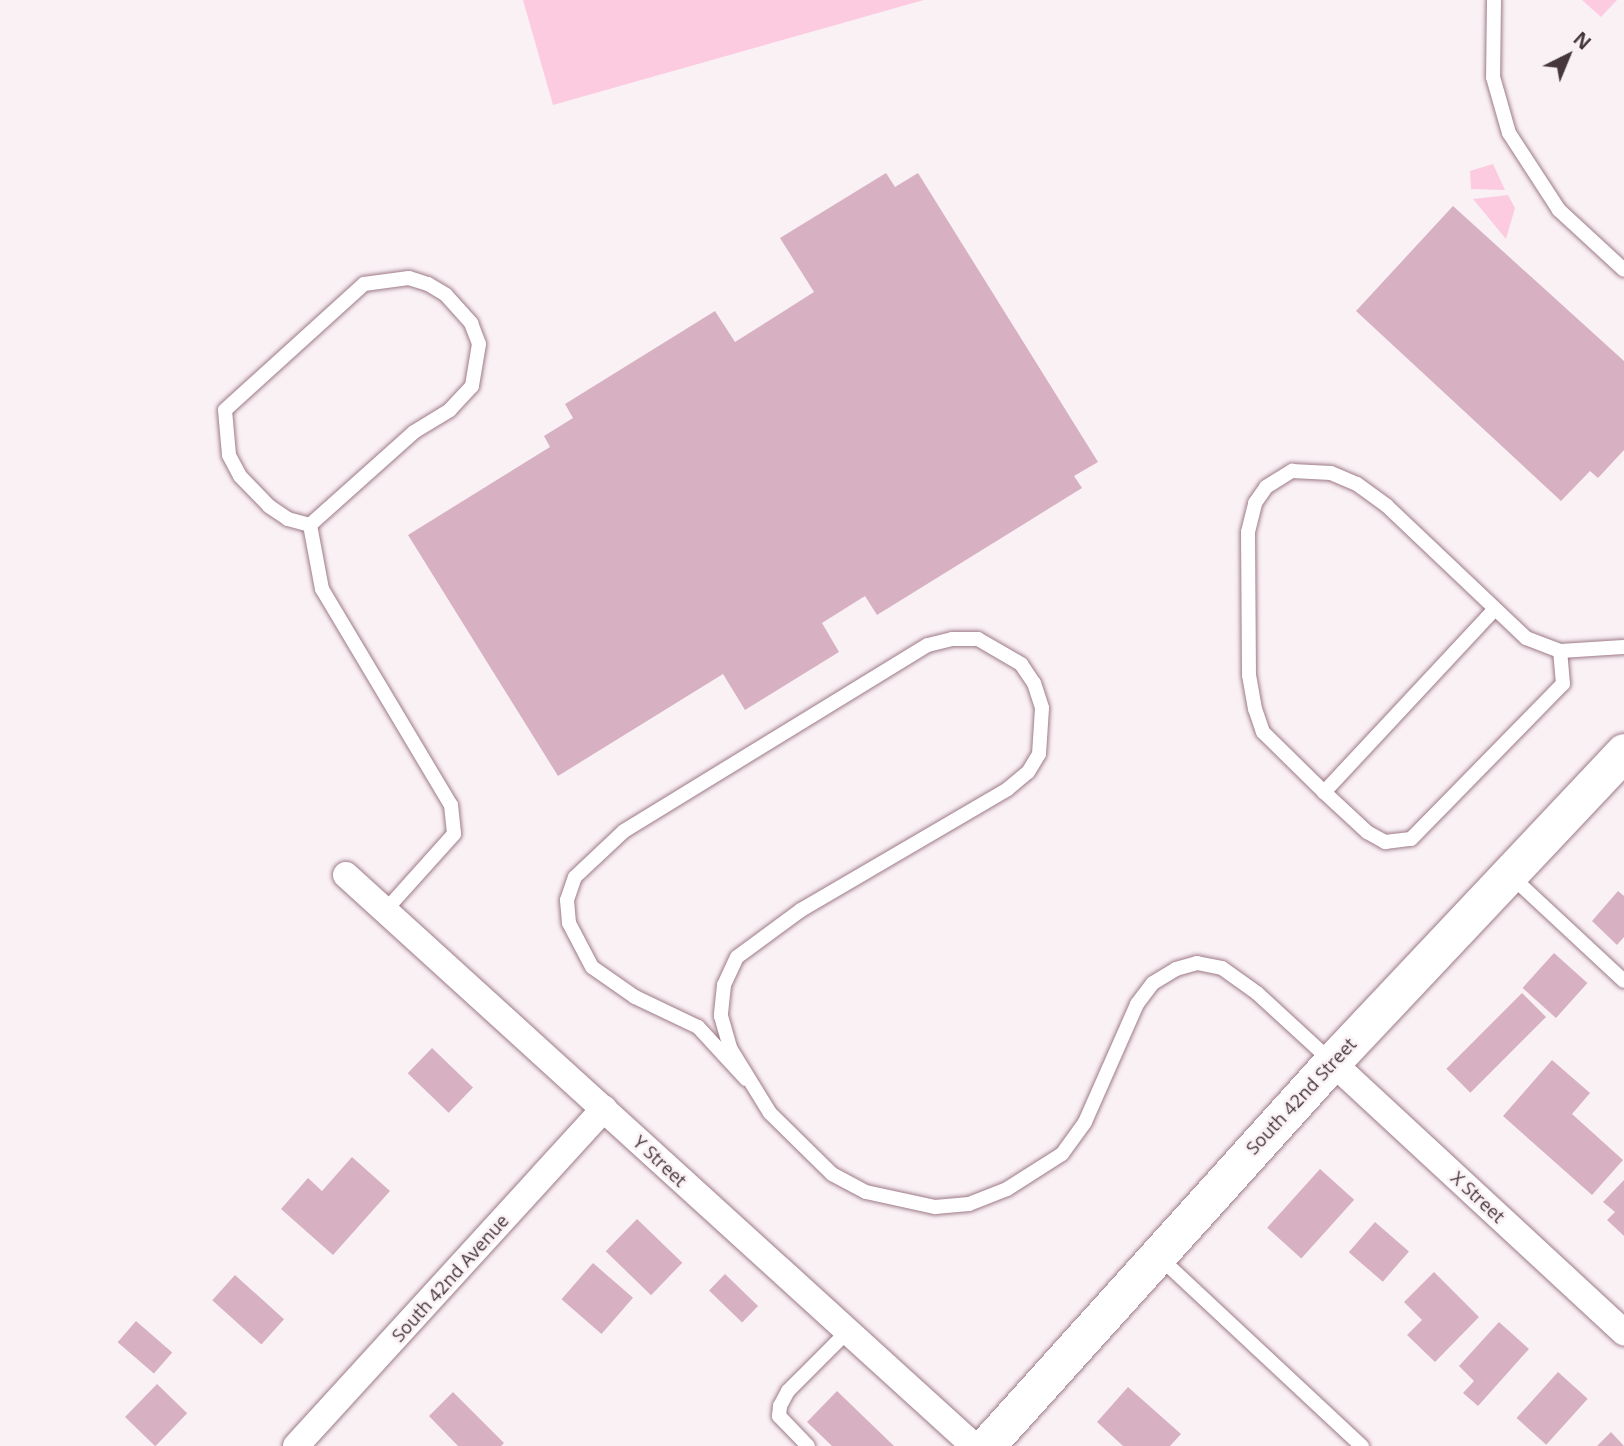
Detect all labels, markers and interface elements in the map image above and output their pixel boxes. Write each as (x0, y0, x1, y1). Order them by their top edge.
north arrow (1533, 21, 1603, 91)
text: N (1568, 26, 1597, 55)
street label: South 42nd Street (1241, 1033, 1361, 1159)
street label: Y Street (629, 1131, 691, 1191)
street label: X Street (1447, 1167, 1509, 1227)
street label: South 42nd Avenue (387, 1210, 513, 1346)

